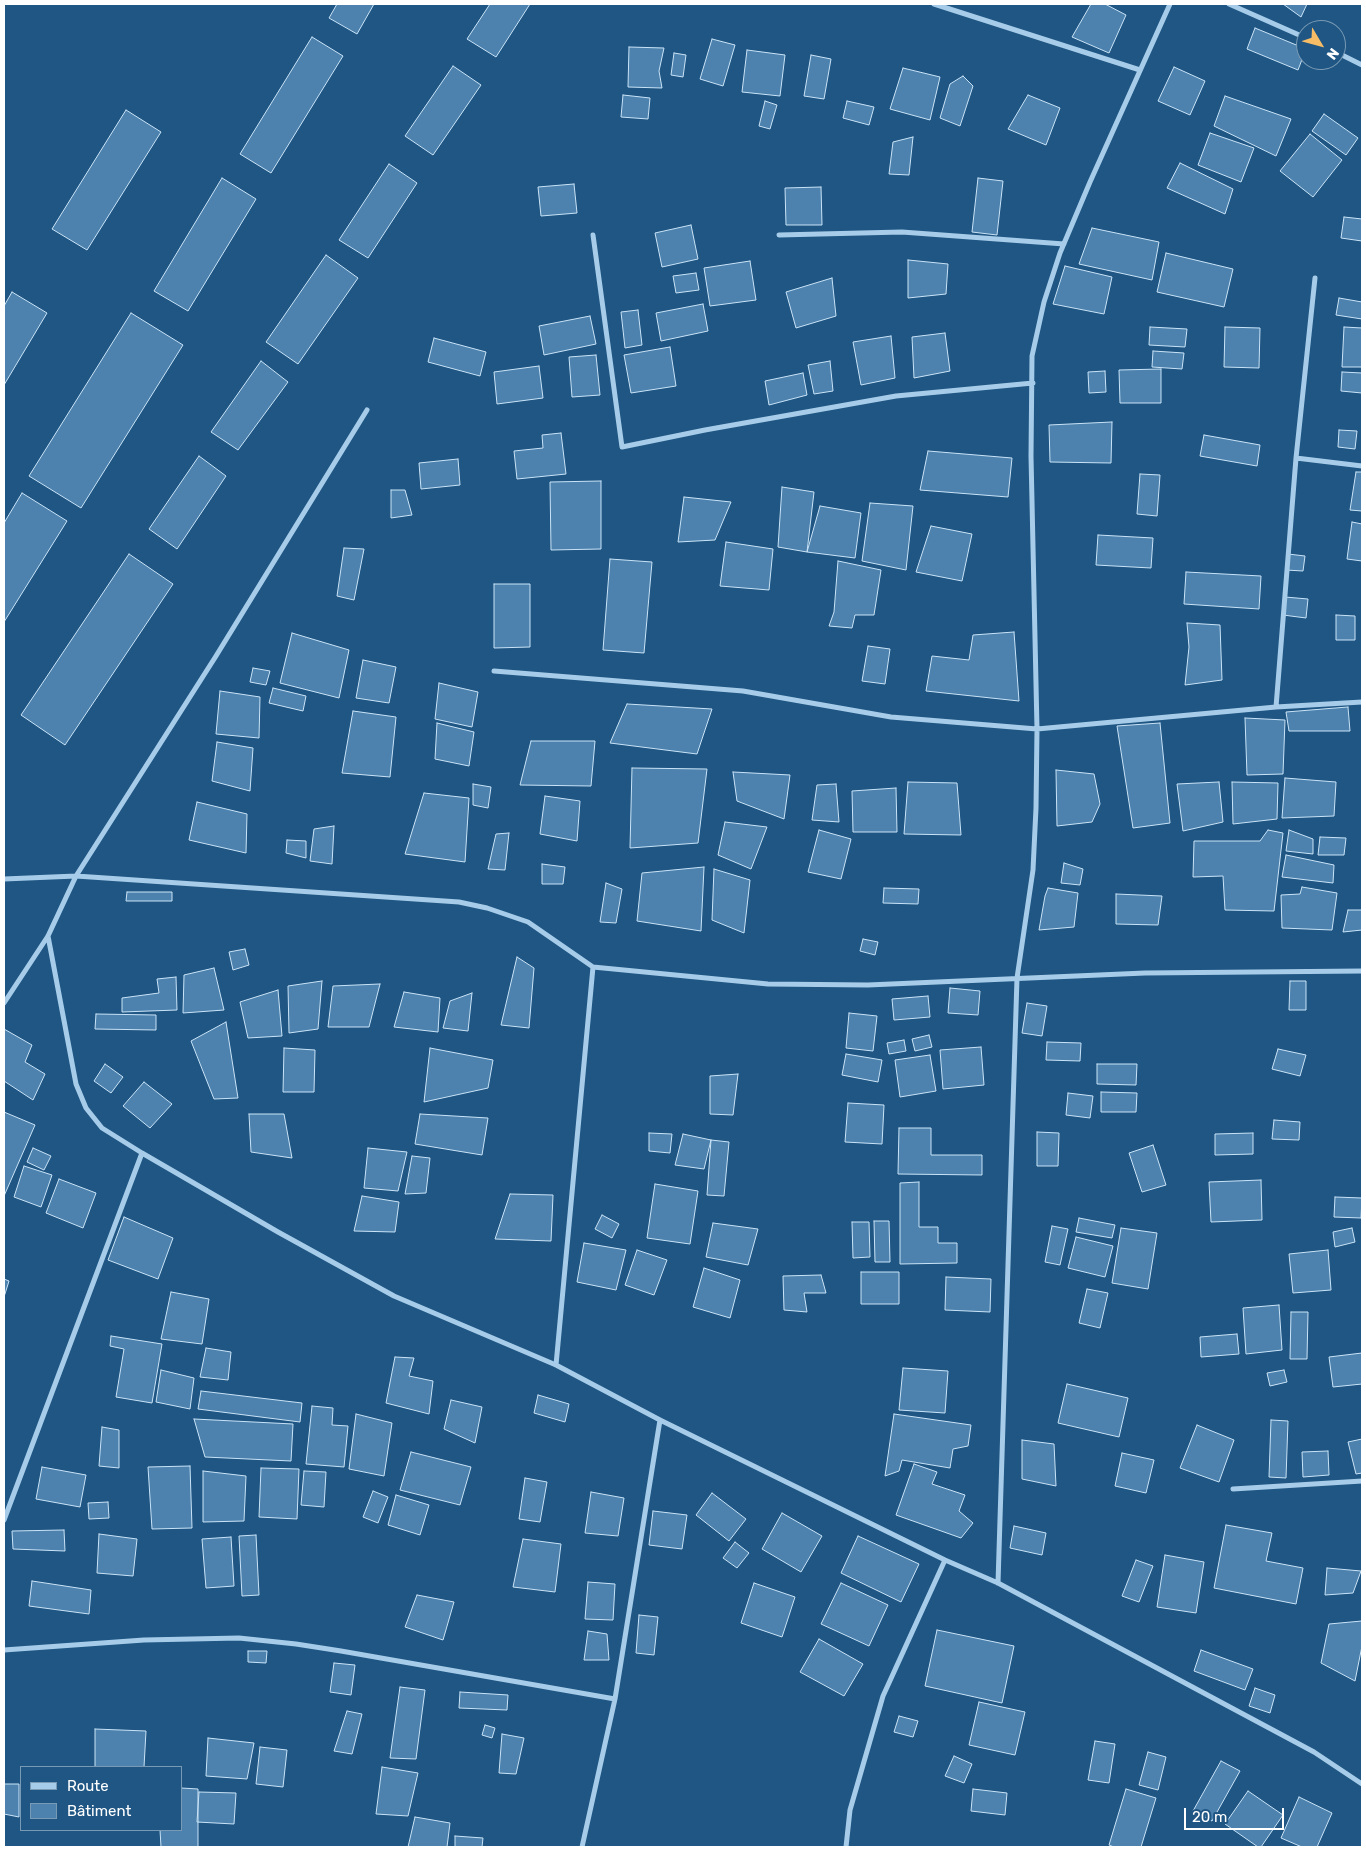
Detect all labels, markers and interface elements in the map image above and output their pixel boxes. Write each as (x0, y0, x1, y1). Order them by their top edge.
north arrow (1296, 20, 1346, 70)
text: N (1323, 45, 1342, 63)
legend (20, 1766, 182, 1831)
text: Route (67, 1777, 109, 1795)
scale bar (1186, 1798, 1286, 1830)
text: Bâtiment (67, 1802, 131, 1820)
text: 20 m (1192, 1808, 1227, 1826)

